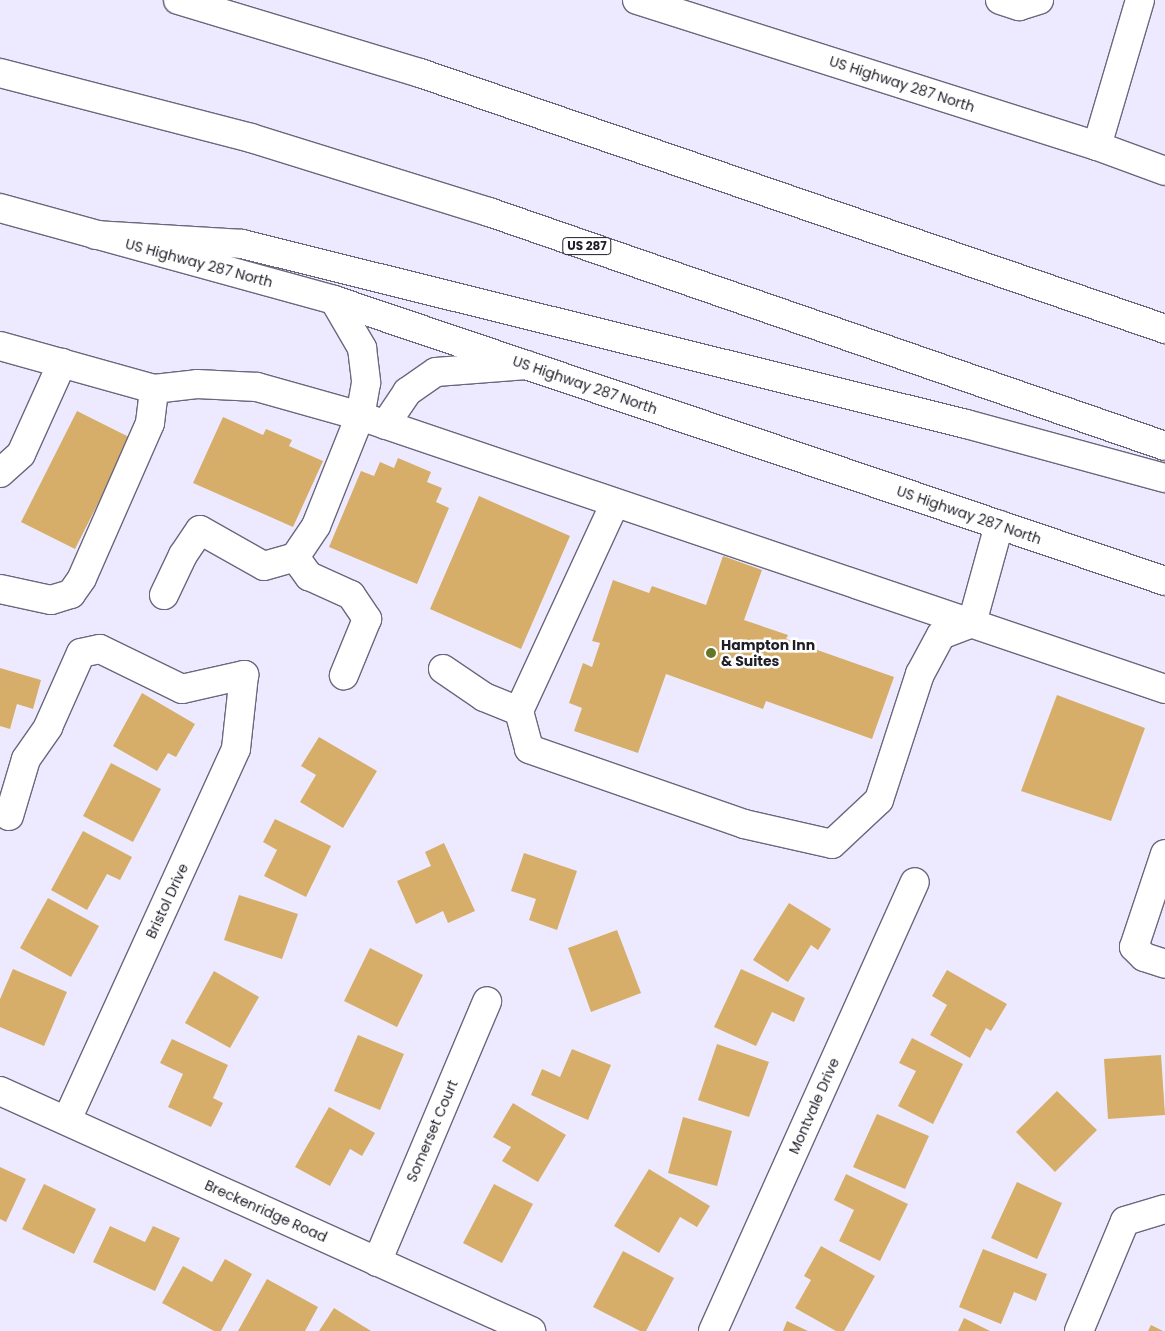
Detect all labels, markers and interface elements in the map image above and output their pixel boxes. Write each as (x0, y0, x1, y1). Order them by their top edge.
street label: US Highway 287 North (827, 53, 977, 115)
street label: US Highway 287 North (123, 235, 275, 291)
road number: US 287 (562, 237, 612, 256)
street label: US Highway 287 North (510, 352, 660, 418)
street label: US Highway 287 North (894, 482, 1044, 548)
place label: Hampton Inn & Suites (721, 637, 815, 670)
marker: Hampton Inn & Suites (705, 647, 717, 659)
street label: Bristol Drive (142, 861, 192, 941)
street label: Montvale Drive (785, 1055, 843, 1157)
street label: Somerset Court (403, 1077, 461, 1185)
street label: Breckenridge Road (202, 1176, 330, 1246)

